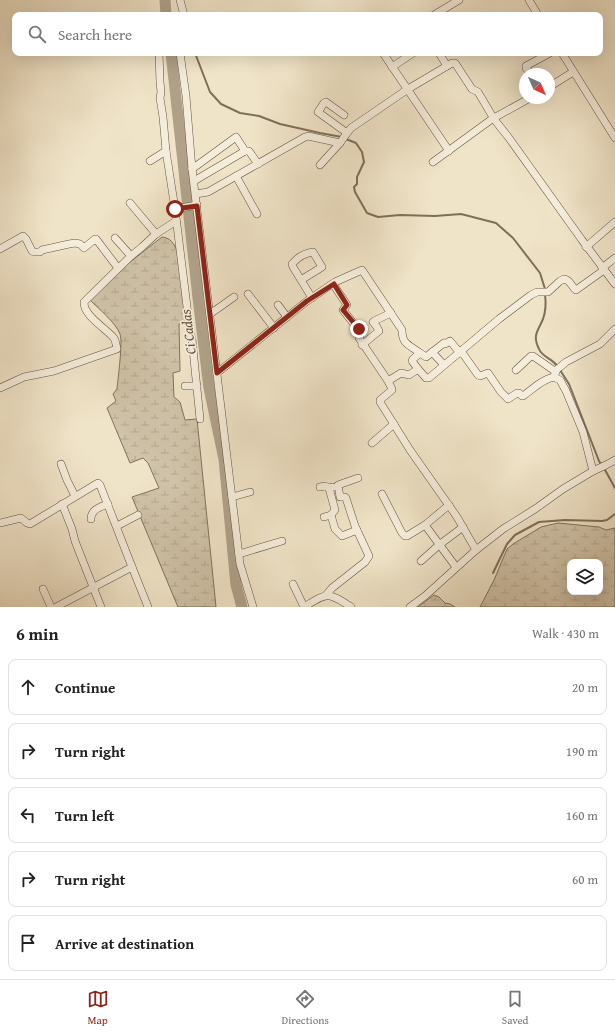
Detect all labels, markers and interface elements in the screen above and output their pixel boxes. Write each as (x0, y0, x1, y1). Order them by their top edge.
search box (12, 12, 603, 56)
icon: search (26, 23, 48, 45)
text: Search here (58, 24, 132, 45)
north arrow (519, 68, 555, 104)
route start (166, 200, 184, 218)
water label: Ci Cadas (175, 309, 201, 355)
route end (350, 320, 368, 338)
map controls (567, 559, 603, 595)
button: layers (567, 559, 603, 595)
text: 6 min (16, 621, 58, 646)
text: Walk · 430 m (532, 624, 599, 643)
icon: ahead (17, 676, 39, 698)
text: Continue (55, 677, 116, 698)
text: 20 m (572, 678, 598, 697)
icon: right (17, 740, 39, 762)
text: Turn right (55, 741, 126, 762)
text: 190 m (566, 742, 598, 761)
icon: left (17, 804, 39, 826)
text: Turn left (55, 805, 114, 826)
text: 160 m (566, 806, 598, 825)
icon: right (17, 868, 39, 890)
text: Turn right (55, 869, 126, 890)
text: 60 m (572, 870, 598, 889)
icon: arrive (17, 932, 39, 954)
text: Arrive at destination (55, 933, 194, 954)
tab: Map (87, 988, 109, 1028)
tab: Directions (282, 988, 329, 1028)
tab: Saved (502, 988, 528, 1028)

